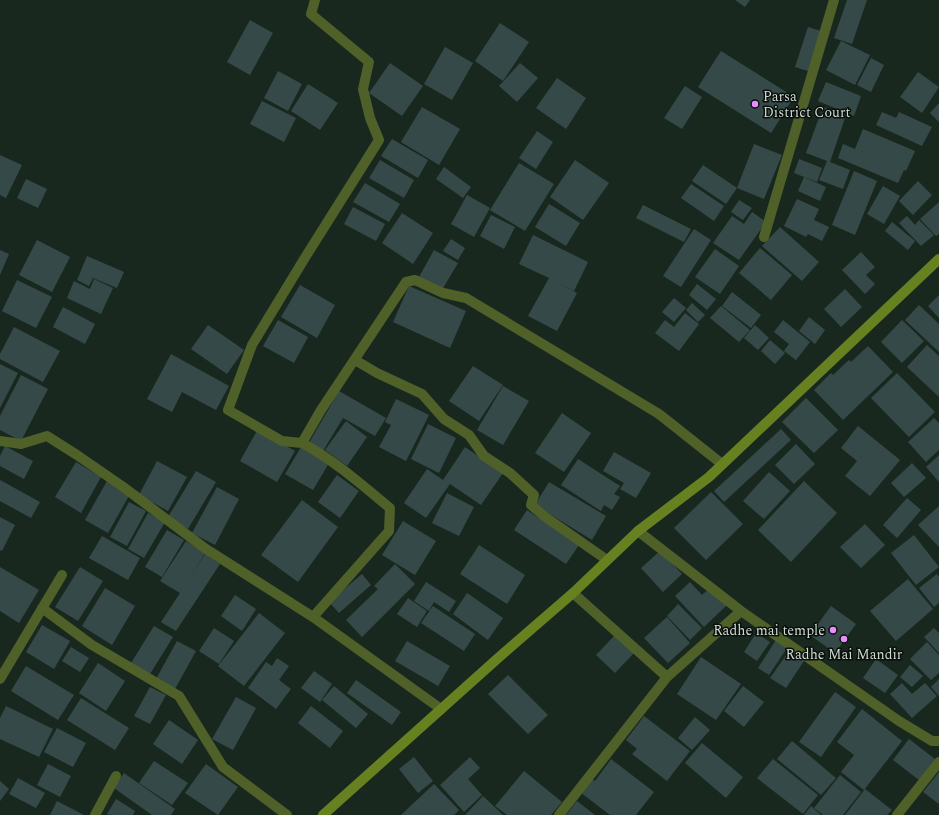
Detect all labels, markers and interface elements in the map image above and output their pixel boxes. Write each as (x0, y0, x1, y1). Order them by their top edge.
place label: Parsa District Court (763, 86, 850, 123)
marker: Parsa District Court (750, 99, 760, 109)
place label: Radhe mai temple (713, 620, 825, 641)
marker: Radhe mai temple (828, 625, 838, 635)
marker: Radhe Mai Mandir (839, 634, 849, 644)
place label: Radhe Mai Mandir (786, 644, 903, 665)

